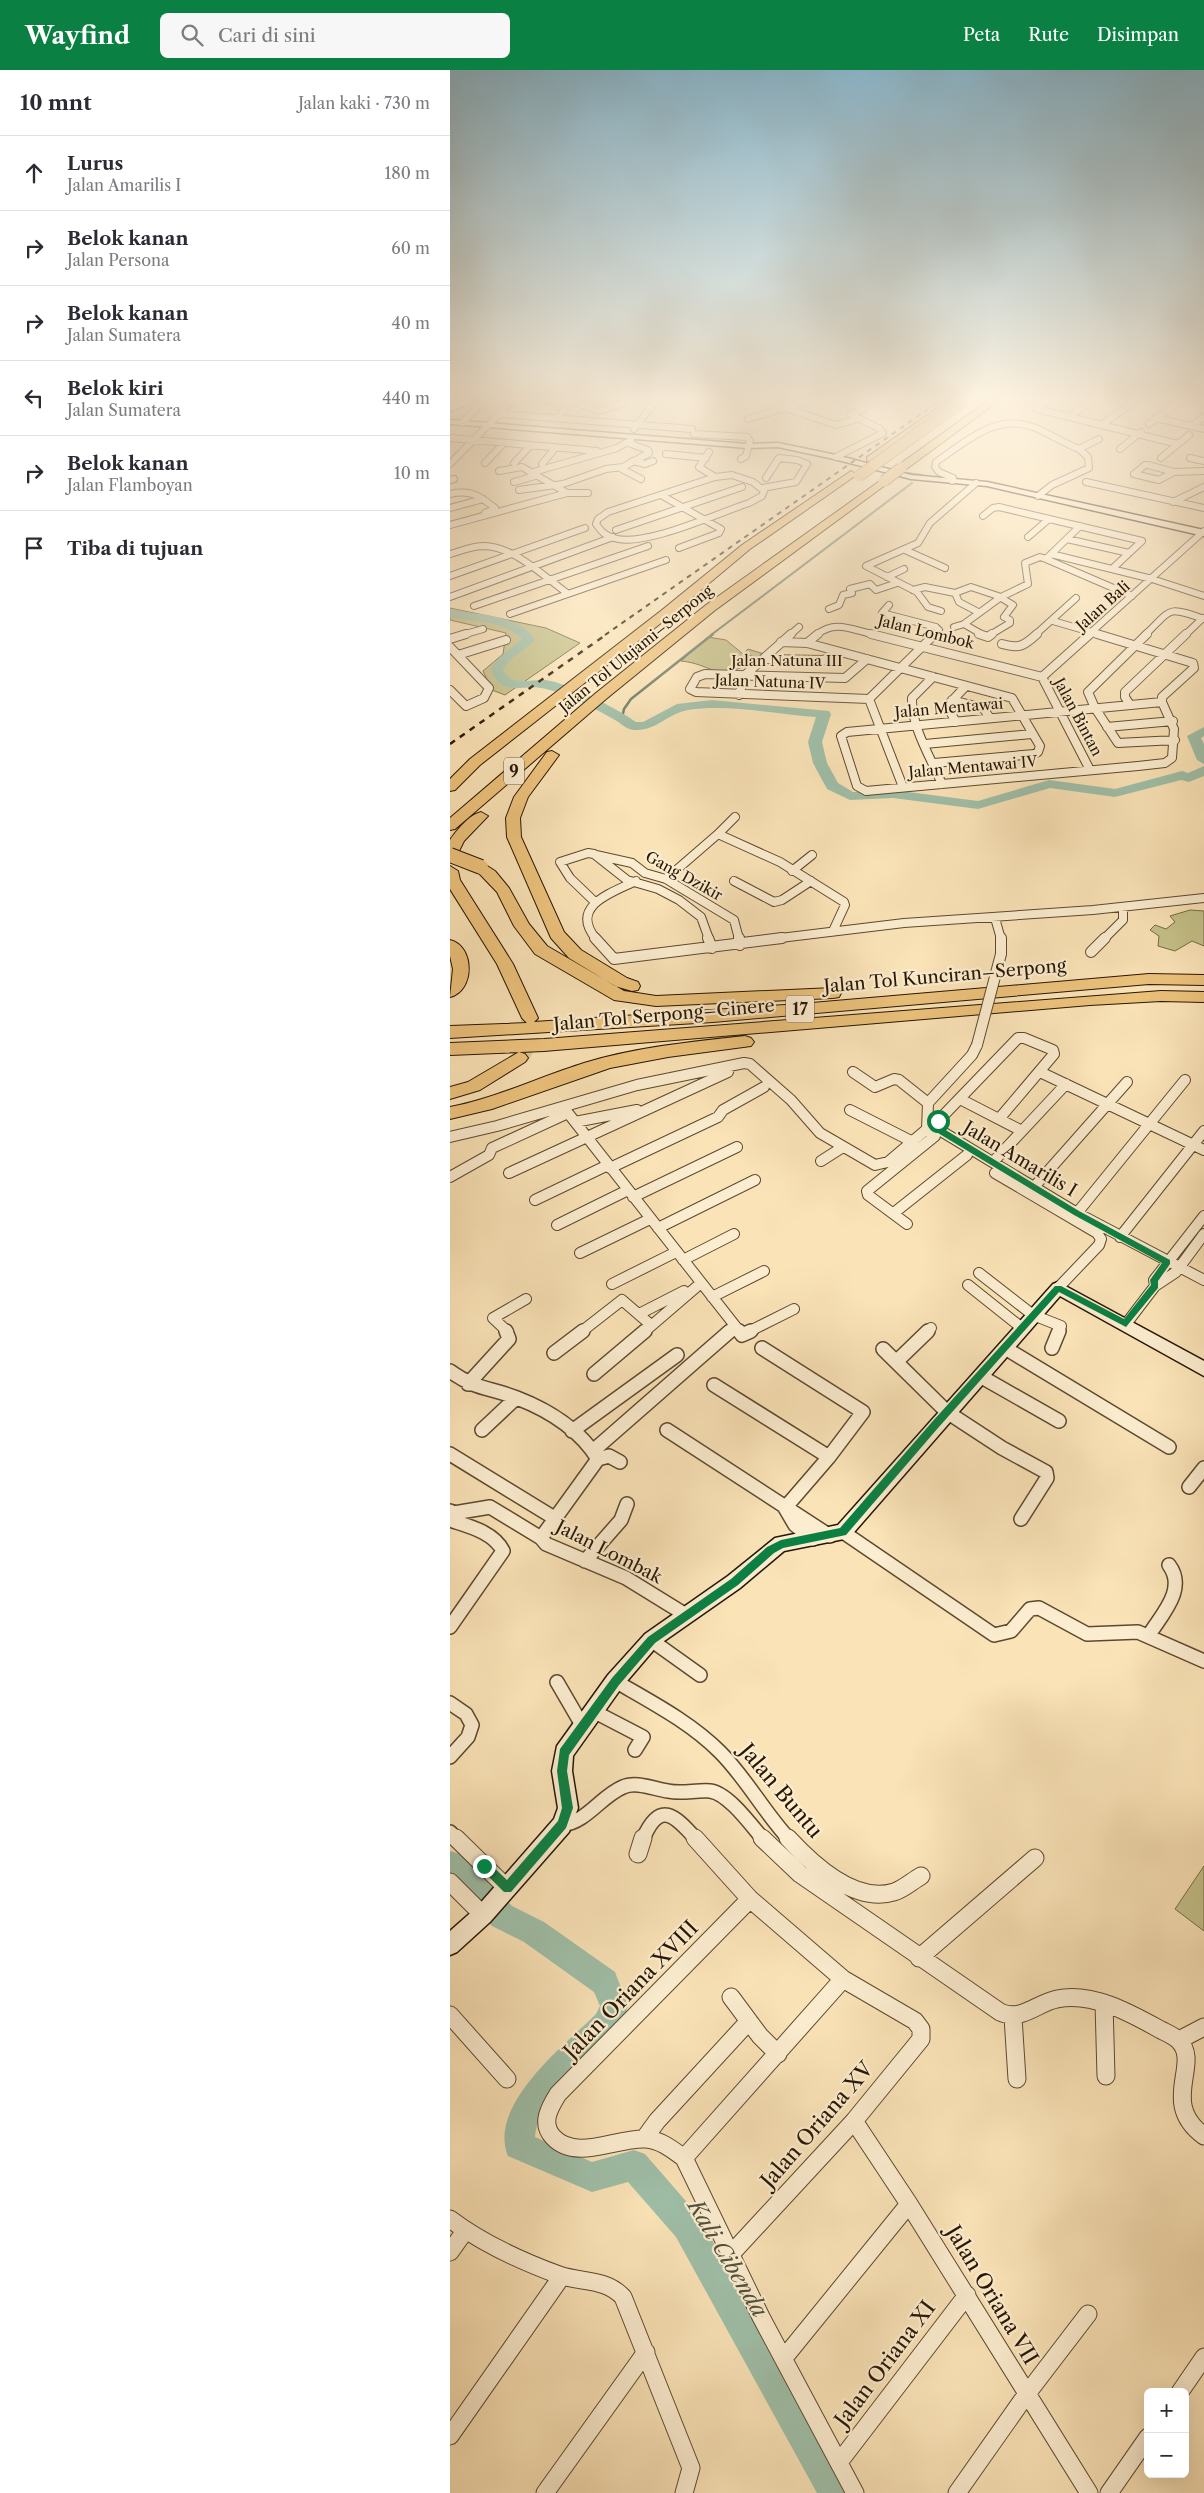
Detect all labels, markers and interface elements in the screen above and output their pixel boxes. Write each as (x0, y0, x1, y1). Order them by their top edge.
search box (160, 13, 510, 58)
text: Wayfind (25, 21, 130, 50)
icon: search (178, 21, 206, 49)
text: Cari di sini (218, 24, 316, 47)
text: Peta (963, 24, 1000, 46)
text: Rute (1028, 24, 1069, 46)
text: Disimpan (1097, 24, 1179, 46)
text: 10 mnt (20, 90, 92, 115)
text: Jalan kaki · 730 m (298, 93, 430, 113)
text: Lurus (67, 152, 123, 175)
icon: ahead (20, 159, 48, 187)
text: 180 m (384, 163, 430, 183)
text: Jalan Amarilis I (67, 175, 181, 195)
text: Belok kanan (67, 227, 189, 250)
icon: right (20, 234, 48, 262)
text: 60 m (391, 238, 430, 258)
text: Jalan Persona (67, 250, 169, 270)
text: Belok kanan (67, 302, 189, 325)
icon: right (20, 309, 48, 337)
text: 40 m (391, 313, 430, 333)
text: Jalan Sumatera (67, 325, 181, 345)
text: Belok kiri (67, 377, 164, 400)
icon: left (20, 384, 48, 412)
text: 440 m (382, 388, 430, 408)
text: Jalan Sumatera (67, 400, 181, 420)
text: Belok kanan (67, 452, 189, 475)
icon: right (20, 459, 48, 487)
text: 10 m (394, 463, 430, 483)
text: Jalan Flamboyan (67, 475, 193, 495)
icon: arrive (20, 534, 48, 562)
text: Tiba di tujuan (67, 537, 203, 560)
street label: Jalan Bali (1070, 576, 1134, 636)
street label: Jalan Tol Ulujami–Serpong (553, 581, 716, 718)
street label: Jalan Lombok (874, 610, 978, 653)
street label: Jalan Natuna III (729, 651, 843, 670)
street label: Jalan Natuna IV (712, 670, 827, 693)
street label: Jalan Bintan (1049, 673, 1107, 760)
street label: Jalan Mentawai (892, 693, 1004, 722)
street label: Jalan Mentawai IV (906, 751, 1039, 782)
road number: 9 (504, 758, 524, 784)
street label: Gang Dzikir (642, 847, 727, 905)
street label: Jalan Tol Kunciran–Serpong (820, 954, 1068, 998)
street label: Jalan Tol Serpong–Cinere (550, 994, 775, 1036)
road number: 17 (786, 996, 814, 1022)
route start (927, 1110, 950, 1133)
street label: Jalan Amarilis I (957, 1115, 1081, 1202)
street label: Jalan Lombak (549, 1514, 667, 1589)
street label: Jalan Buntu (733, 1736, 828, 1843)
route end (473, 1855, 496, 1878)
street label: Jalan Oriana XVIII (556, 1915, 703, 2066)
street label: Jalan Oriana XV (753, 2056, 879, 2195)
water label: Kali Cibenda (681, 2193, 773, 2322)
street label: Jalan Oriana VII (940, 2218, 1044, 2369)
street label: Jalan Oriana XI (827, 2296, 940, 2434)
map controls (1144, 2388, 1189, 2478)
button: + (1144, 2388, 1189, 2433)
button: − (1144, 2433, 1189, 2478)

